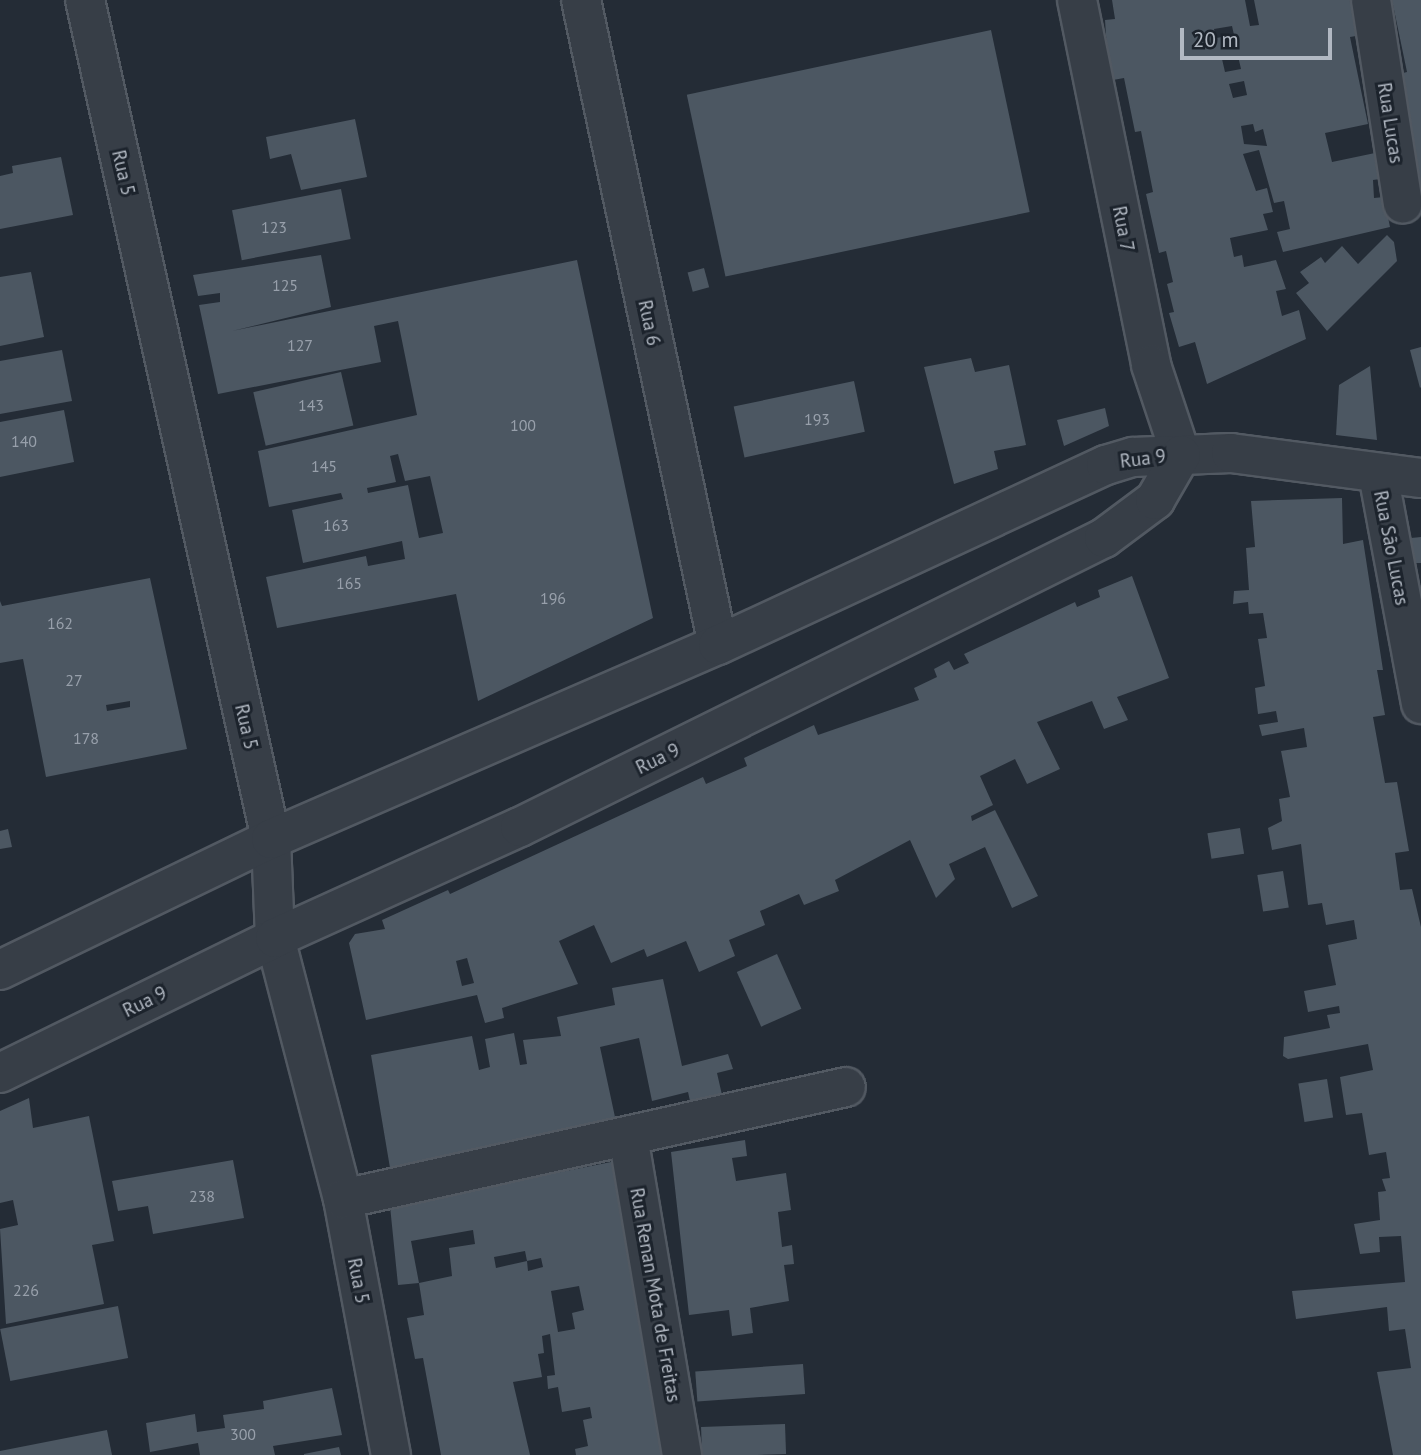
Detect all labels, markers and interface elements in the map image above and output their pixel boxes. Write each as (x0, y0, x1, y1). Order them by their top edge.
scale bar (1183, 14, 1335, 58)
text: 20 m (1193, 26, 1239, 53)
street label: Rua Lucas (1372, 81, 1408, 165)
street label: Rua 5 (107, 148, 139, 198)
street label: Rua 7 (1107, 204, 1139, 254)
house number: 123 (261, 217, 287, 237)
house number: 125 (272, 275, 298, 295)
street label: Rua 6 (633, 298, 665, 348)
house number: 127 (287, 335, 313, 355)
house number: 143 (298, 395, 324, 415)
house number: 193 (804, 409, 830, 429)
house number: 100 (510, 415, 536, 435)
house number: 140 (11, 431, 37, 451)
street label: Rua 9 (1119, 445, 1167, 473)
house number: 145 (311, 456, 337, 476)
street label: Rua São Lucas (1369, 489, 1413, 607)
house number: 163 (323, 515, 349, 535)
house number: 165 (336, 573, 362, 593)
house number: 196 (540, 588, 566, 608)
house number: 162 (47, 613, 73, 633)
house number: 27 (65, 670, 83, 690)
street label: Rua 5 (230, 702, 262, 752)
house number: 178 (73, 728, 99, 748)
street label: Rua 9 (632, 739, 684, 779)
street label: Rua 9 (119, 982, 171, 1022)
house number: 238 (189, 1186, 215, 1206)
street label: Rua Renan Mota de Freitas (625, 1186, 685, 1404)
street label: Rua 5 (342, 1256, 374, 1306)
house number: 226 (13, 1280, 39, 1300)
house number: 300 (230, 1424, 256, 1444)

